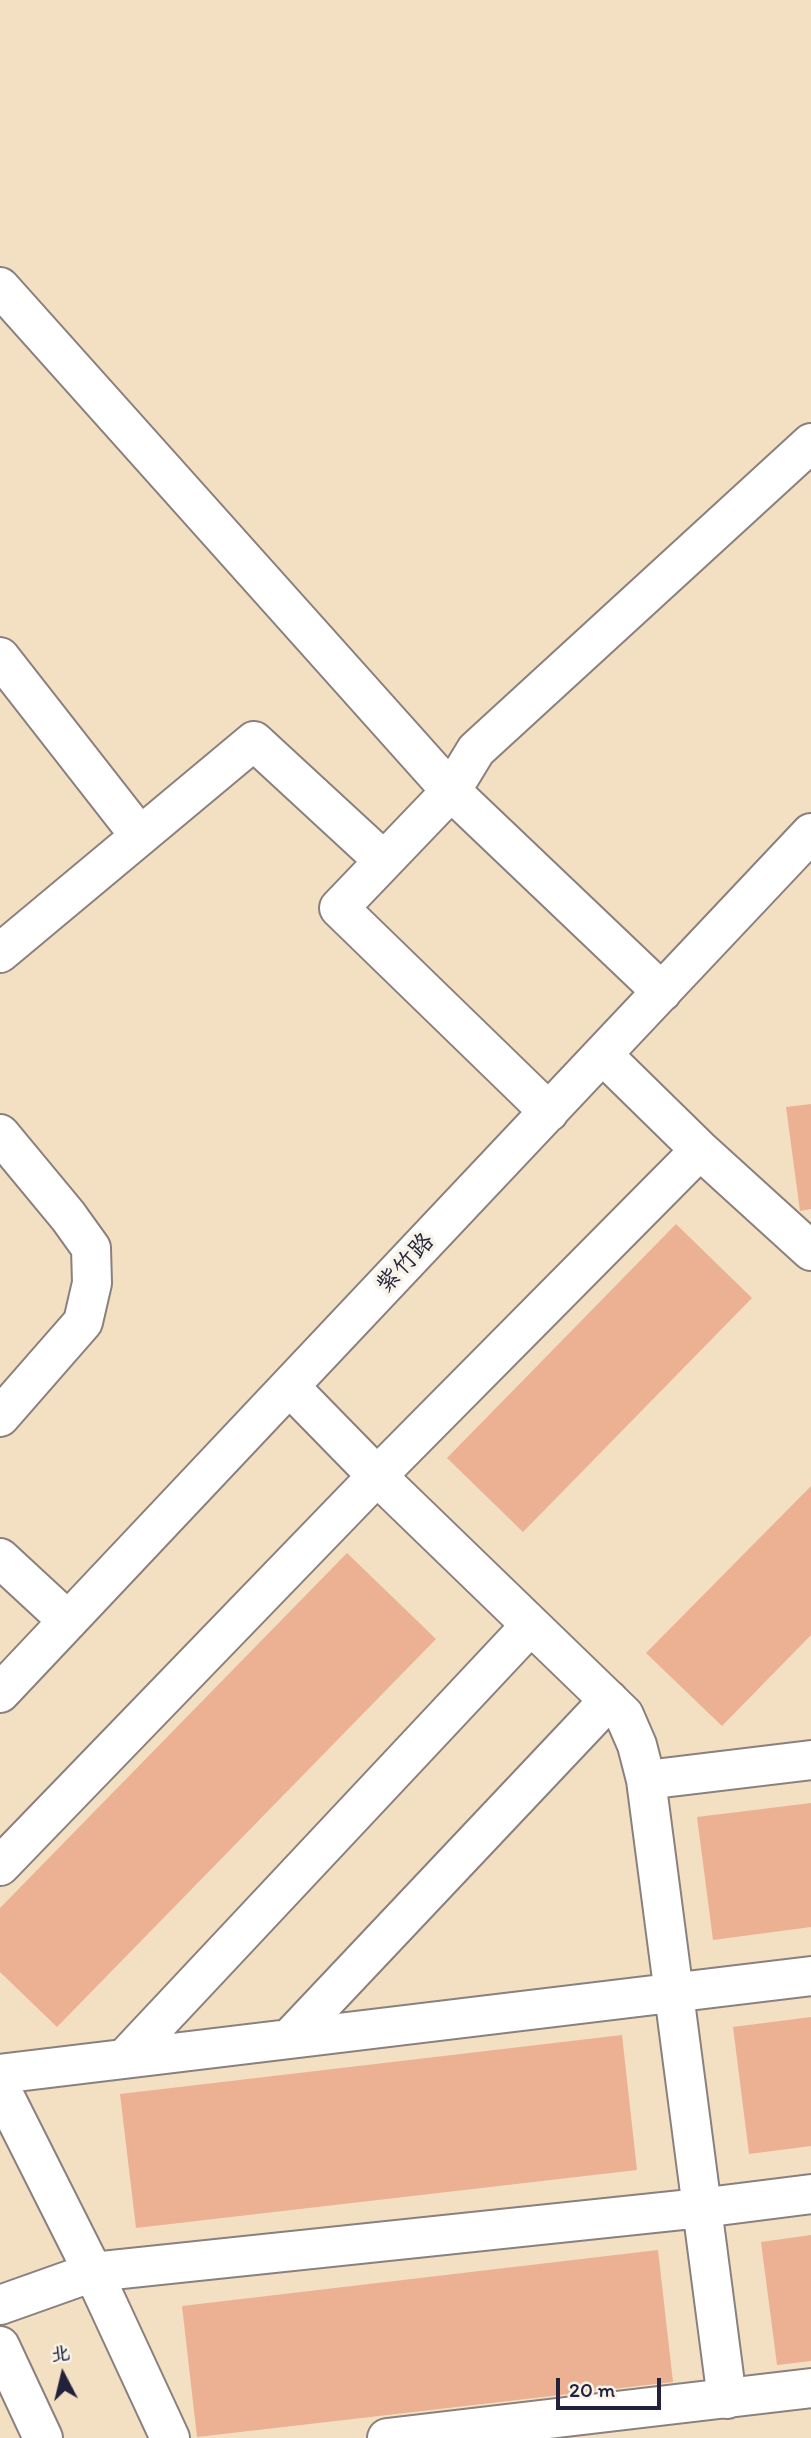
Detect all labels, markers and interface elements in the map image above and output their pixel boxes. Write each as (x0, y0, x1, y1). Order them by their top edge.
street label: 紫竹路 (371, 1228, 441, 1300)
north arrow (28, 2340, 98, 2410)
text: 北 (50, 2341, 71, 2366)
scale bar (559, 2364, 664, 2408)
text: 20 m (569, 2377, 615, 2402)

